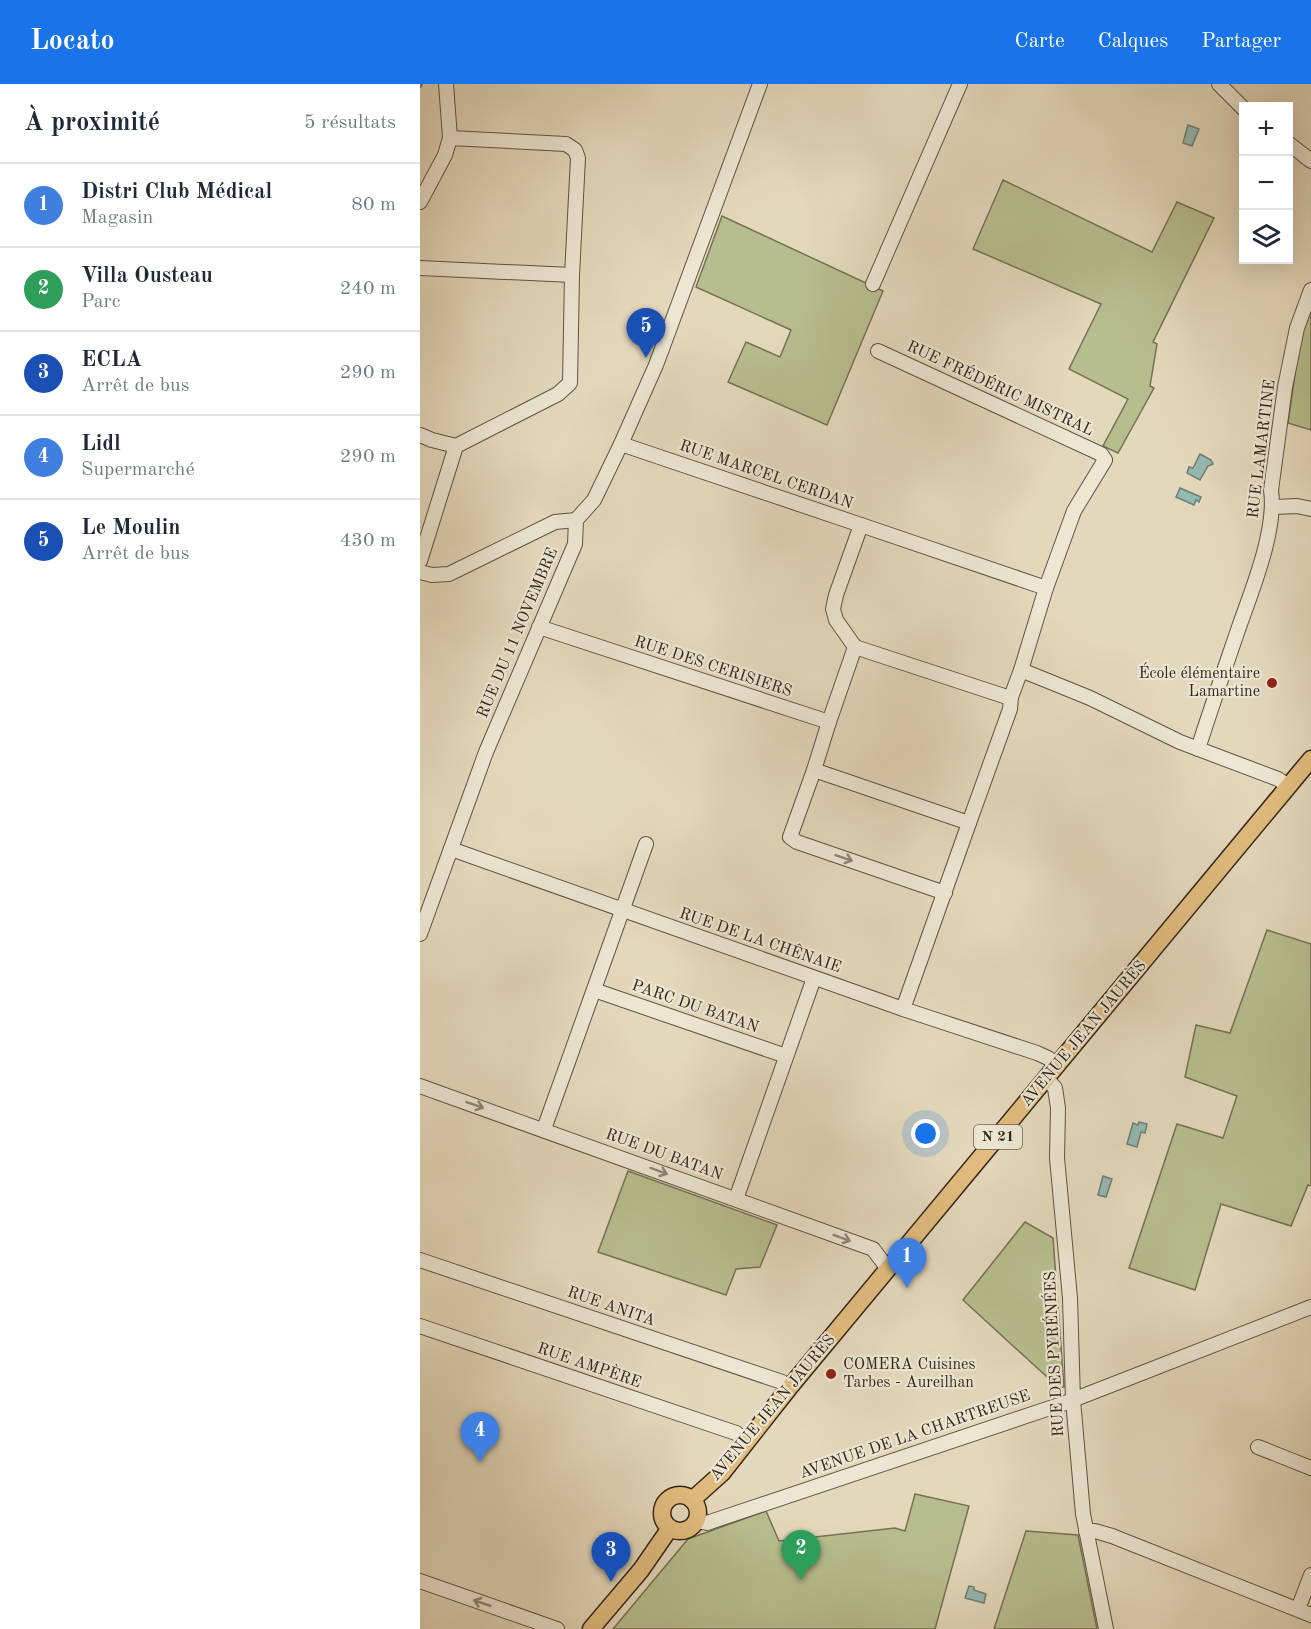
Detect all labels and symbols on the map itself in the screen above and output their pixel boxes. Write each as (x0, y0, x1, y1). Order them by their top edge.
pin: 5 (626, 308, 666, 358)
street label: RUE FRÉDÉRIC MISTRAL (904, 335, 1098, 439)
street label: RUE LAMARTINE (1246, 379, 1278, 519)
street label: RUE MARCEL CERDAN (677, 438, 855, 512)
street label: RUE DU 11 NOVEMBRE (475, 546, 561, 720)
street label: RUE DES CERISIERS (632, 634, 794, 700)
place label: École élémentaire Lamartine (1138, 662, 1260, 700)
marker: École élémentaire Lamartine (1265, 676, 1279, 690)
one-way arrow (834, 854, 853, 865)
street label: RUE DE LA CHÊNAIE (677, 902, 844, 976)
street label: AVENUE JEAN JAURÈS (1015, 955, 1150, 1110)
street label: PARC DU BATAN (629, 978, 761, 1036)
one-way arrow (465, 1101, 484, 1112)
your location (911, 1119, 940, 1148)
road number: N 21 (974, 1125, 1022, 1149)
street label: RUE DU BATAN (603, 1126, 725, 1184)
one-way arrow (649, 1166, 668, 1177)
one-way arrow (832, 1233, 851, 1244)
pin: 1 (888, 1238, 926, 1288)
street label: RUE DES PYRÉNÉES (1039, 1271, 1067, 1438)
street label: RUE ANITA (565, 1284, 657, 1330)
street label: AVENUE JEAN JAURÈS (704, 1329, 839, 1484)
street label: RUE AMPÈRE (535, 1337, 644, 1391)
place label: COMERA Cuisines Tarbes - Aureilhan (843, 1357, 975, 1391)
marker: COMERA Cuisines Tarbes - Aureilhan (824, 1367, 838, 1381)
street label: AVENUE DE LA CHARTREUSE (797, 1388, 1033, 1482)
pin: 4 (460, 1412, 500, 1462)
pin: 2 (782, 1530, 820, 1580)
pin: 3 (592, 1532, 630, 1582)
one-way arrow (473, 1596, 492, 1607)

